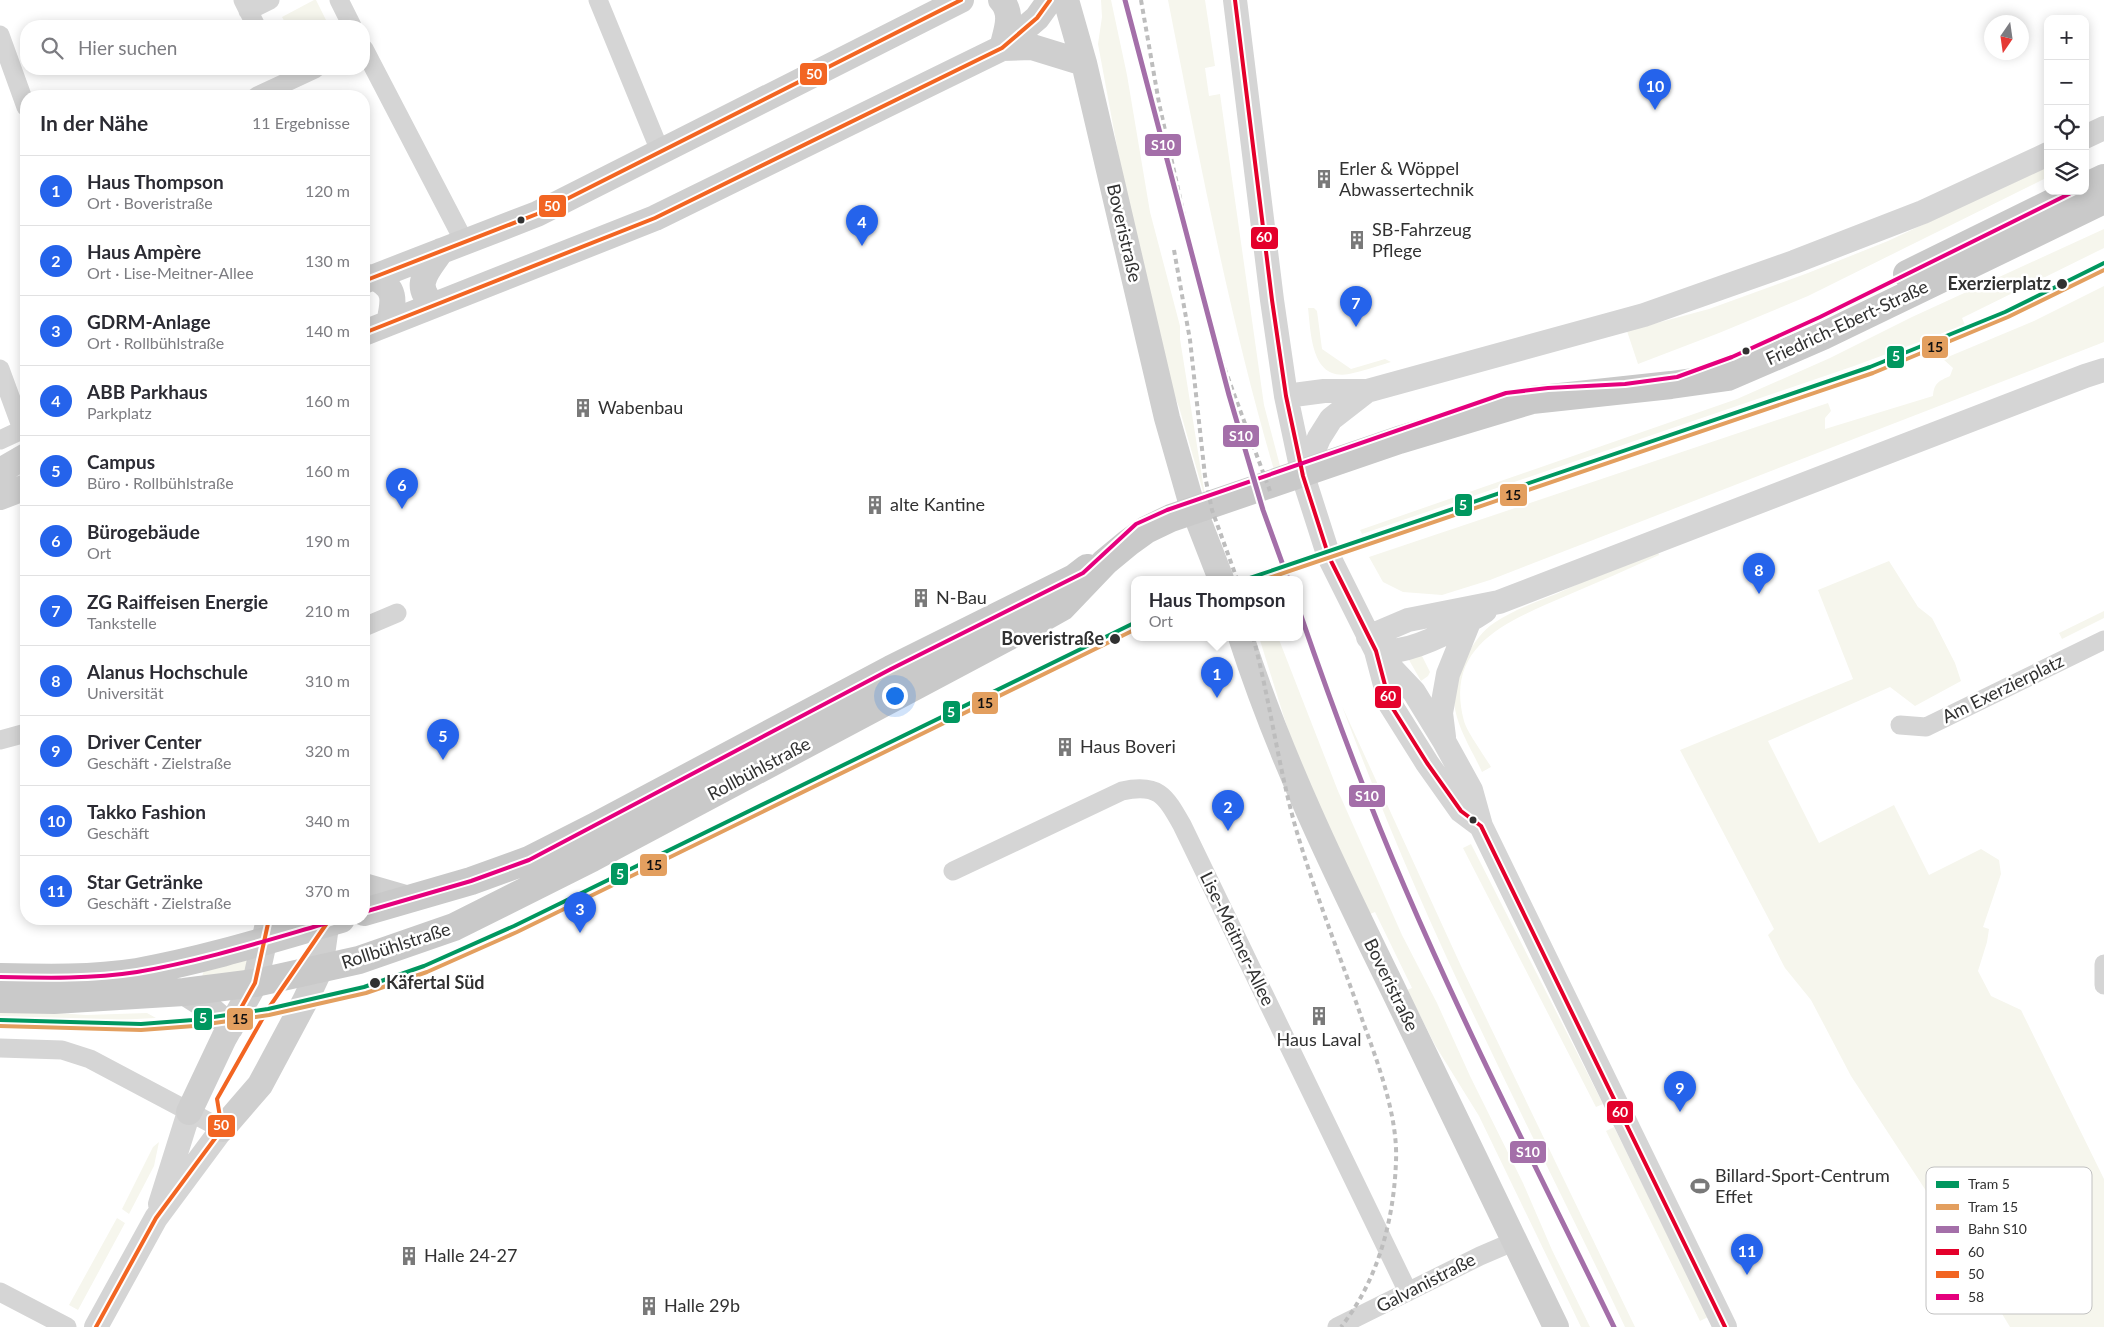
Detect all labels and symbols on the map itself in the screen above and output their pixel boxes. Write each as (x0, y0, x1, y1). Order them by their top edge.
north arrow (1984, 15, 2029, 60)
line badge: 50 (799, 62, 828, 86)
text: 50 (806, 65, 822, 82)
pin: 10 (1639, 69, 1671, 110)
line badge: S10 (1144, 133, 1182, 157)
text: S10 (1151, 136, 1175, 153)
place label: Erler & Wöppel Abwassertechnik (1339, 157, 1475, 200)
building icon: Erler & Wöppel Abwassertechnik (1313, 168, 1335, 190)
street label: Boveristraße (1103, 181, 1147, 284)
line badge: 50 (538, 194, 567, 218)
text: 50 (544, 197, 560, 214)
pin: 4 (846, 205, 878, 246)
unlabelled marker (516, 215, 526, 225)
place label: SB-Fahrzeug Pflege (1372, 218, 1471, 261)
line badge: 60 (1250, 226, 1279, 250)
text: 60 (1256, 228, 1272, 245)
building icon: SB-Fahrzeug Pflege (1346, 229, 1368, 251)
place label: Exerzierplatz (1947, 272, 2051, 294)
street label: Friedrich-Ebert-Straße (1762, 275, 1931, 369)
marker: Exerzierplatz (2055, 277, 2069, 291)
pin: 7 (1340, 286, 1372, 327)
line badge: 15 (1921, 335, 1949, 359)
text: 15 (1927, 338, 1943, 355)
line badge: 5 (1886, 345, 1905, 369)
unlabelled marker (1741, 346, 1751, 356)
text: 5 (1892, 347, 1900, 364)
place label: Wabenbau (598, 396, 683, 418)
building icon: Wabenbau (572, 397, 594, 419)
line badge: S10 (1222, 424, 1260, 448)
text: S10 (1229, 427, 1253, 444)
pin: 6 (386, 468, 418, 509)
line badge: 15 (1499, 483, 1528, 507)
text: 15 (1505, 486, 1521, 503)
place label: alte Kantine (890, 493, 985, 515)
line badge: 5 (1454, 493, 1473, 517)
building icon: alte Kantine (864, 494, 886, 516)
text: 5 (1459, 496, 1467, 513)
pin: 8 (1743, 553, 1775, 594)
place label: N-Bau (936, 586, 987, 608)
building icon: N-Bau (910, 587, 932, 609)
place label: Boveristraße (1001, 627, 1104, 649)
marker: Boveristraße (1108, 632, 1122, 646)
street label: Am Exerzierplatz (1938, 649, 2067, 727)
pin: 1 (1201, 657, 1233, 698)
your location (882, 683, 908, 709)
line badge: 60 (1374, 685, 1402, 709)
text: 60 (1380, 687, 1396, 704)
line badge: 15 (971, 691, 999, 715)
text: 15 (977, 694, 993, 711)
line badge: 5 (942, 700, 961, 724)
text: 5 (947, 703, 955, 720)
pin: 5 (427, 719, 459, 760)
street label: Rollbühlstraße (703, 732, 814, 804)
place label: Haus Boveri (1080, 735, 1176, 757)
building icon: Haus Boveri (1054, 736, 1076, 758)
line badge: S10 (1348, 784, 1386, 808)
text: S10 (1355, 787, 1379, 804)
pin: 2 (1212, 790, 1244, 831)
unlabelled marker (1468, 815, 1478, 825)
line badge: 15 (639, 853, 668, 877)
text: 15 (646, 856, 662, 873)
line badge: 5 (610, 862, 629, 886)
text: 5 (616, 865, 624, 882)
street label: Lise-Meitner-Allee (1196, 868, 1280, 1009)
pin: 3 (564, 892, 596, 933)
street label: Rollbühlstraße (338, 917, 453, 973)
street label: Boveristraße (1360, 935, 1424, 1035)
place label: Käfertal Süd (386, 971, 485, 993)
marker: Käfertal Süd (368, 976, 382, 990)
building icon: Haus Laval (1308, 1005, 1330, 1027)
line badge: 5 (193, 1007, 213, 1031)
line badge: 15 (226, 1007, 254, 1031)
text: 5 (199, 1009, 207, 1026)
text: 15 (232, 1010, 248, 1027)
place label: Haus Laval (1276, 1028, 1362, 1050)
pin: 9 (1664, 1071, 1696, 1112)
line badge: 60 (1606, 1100, 1634, 1124)
text: 60 (1612, 1103, 1628, 1120)
line badge: 50 (207, 1114, 236, 1138)
text: 50 (213, 1116, 229, 1133)
line badge: S10 (1509, 1140, 1547, 1164)
text: S10 (1516, 1143, 1540, 1160)
place label: Billard-Sport-Centrum Effet (1715, 1164, 1890, 1207)
legend (1926, 1167, 2092, 1314)
sports icon: Billard-Sport-Centrum Effet (1689, 1175, 1711, 1197)
text: Tram 5 (1968, 1175, 2010, 1192)
text: Tram 15 (1968, 1198, 2018, 1215)
text: Bahn S10 (1968, 1220, 2027, 1237)
pin: 11 (1731, 1234, 1763, 1275)
text: 60 (1968, 1243, 1984, 1260)
place label: Halle 24-27 (424, 1244, 517, 1266)
building icon: Halle 24-27 (398, 1245, 420, 1267)
street label: Galvanistraße (1372, 1248, 1479, 1316)
text: 50 (1968, 1265, 1984, 1282)
text: 58 (1968, 1288, 1984, 1305)
place label: Halle 29b (664, 1294, 740, 1316)
building icon: Halle 29b (638, 1295, 660, 1317)

